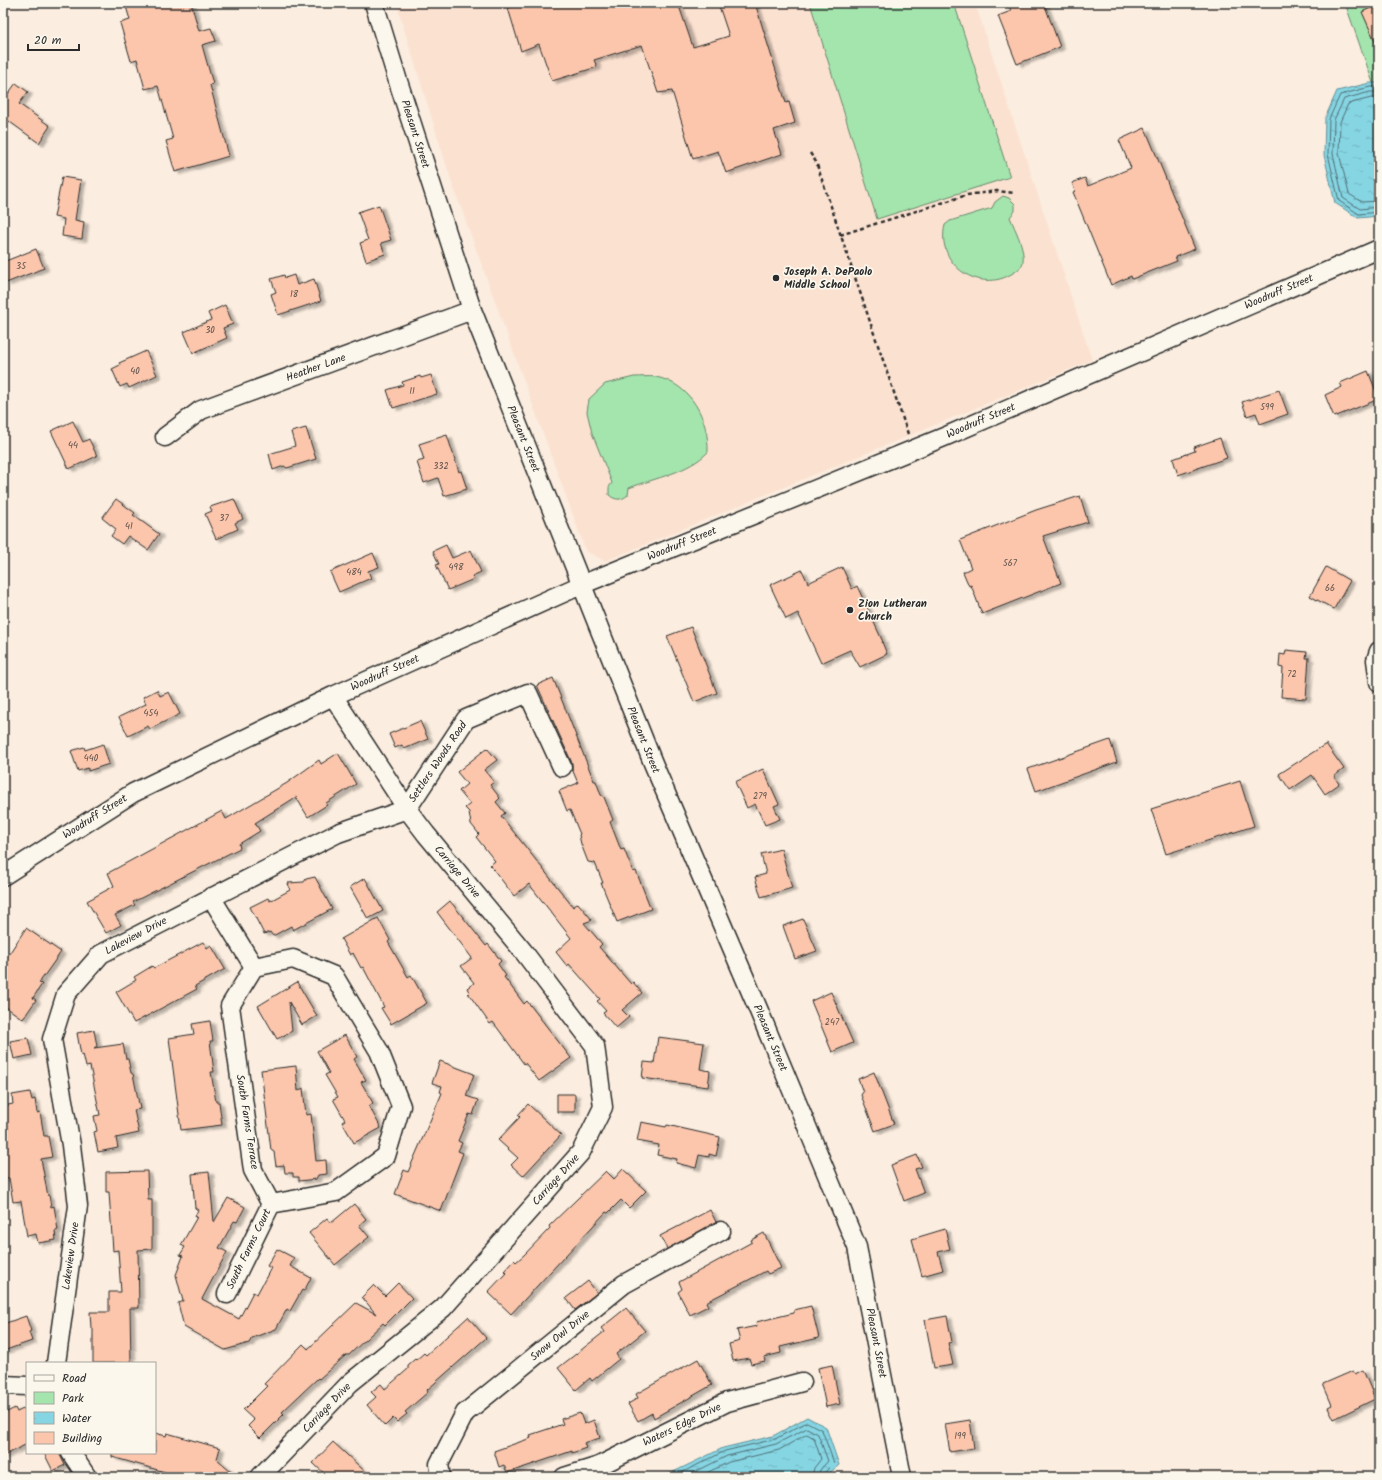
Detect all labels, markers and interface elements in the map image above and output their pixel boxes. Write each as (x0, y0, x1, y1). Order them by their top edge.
scale bar (28, 26, 79, 52)
text: 20 m (34, 31, 62, 50)
street label: Pleasant Street (395, 97, 435, 171)
house number: 35 (16, 259, 27, 274)
place label: Joseph A. DePaolo Middle School (784, 263, 872, 294)
street label: Woodruff Street (1242, 269, 1317, 315)
marker: Joseph A. DePaolo Middle School (771, 273, 781, 283)
house number: 18 (290, 287, 299, 302)
house number: 30 (205, 323, 215, 338)
street label: Heather Lane (283, 349, 349, 387)
house number: 40 (130, 364, 140, 379)
house number: 11 (409, 384, 415, 399)
street label: Woodruff Street (944, 398, 1019, 444)
house number: 599 (1260, 400, 1274, 415)
street label: Pleasant Street (501, 403, 545, 476)
house number: 44 (68, 438, 78, 453)
house number: 332 (433, 459, 449, 474)
house number: 37 (219, 511, 229, 526)
house number: 41 (125, 519, 133, 534)
street label: Woodruff Street (645, 522, 720, 566)
house number: 567 (1003, 556, 1018, 571)
house number: 498 (449, 560, 464, 575)
house number: 484 (346, 565, 362, 580)
house number: 66 (1325, 581, 1335, 596)
place label: Zion Lutheran Church (858, 595, 927, 626)
marker: Zion Lutheran Church (845, 605, 855, 615)
street label: Woodruff Street (348, 650, 423, 696)
house number: 72 (1287, 667, 1297, 682)
street label: Pleasant Street (621, 704, 665, 777)
house number: 454 (144, 706, 158, 721)
street label: Settlers Woods Road (404, 717, 472, 806)
house number: 440 (84, 751, 99, 766)
street label: Woodruff Street (59, 789, 132, 844)
house number: 279 (753, 789, 767, 804)
street label: Carriage Drive (429, 842, 485, 902)
street label: Lakeview Drive (102, 912, 170, 960)
street label: Pleasant Street (748, 1002, 792, 1075)
house number: 247 (825, 1015, 840, 1030)
street label: South Farms Terrace (231, 1073, 263, 1171)
street label: Carriage Drive (528, 1150, 584, 1210)
street label: South Farms Court (222, 1205, 277, 1292)
street label: Lakeview Drive (57, 1221, 85, 1291)
street label: Snow Owl Drive (526, 1306, 594, 1366)
street label: Pleasant Street (860, 1306, 892, 1380)
legend (26, 1362, 156, 1454)
text: Road (62, 1369, 87, 1388)
street label: Carriage Drive (298, 1379, 356, 1437)
text: Park (62, 1389, 84, 1408)
street label: Waters Edge Drive (640, 1398, 724, 1452)
text: Water (62, 1409, 92, 1428)
text: Building (62, 1429, 102, 1448)
house number: 199 (954, 1429, 966, 1444)

